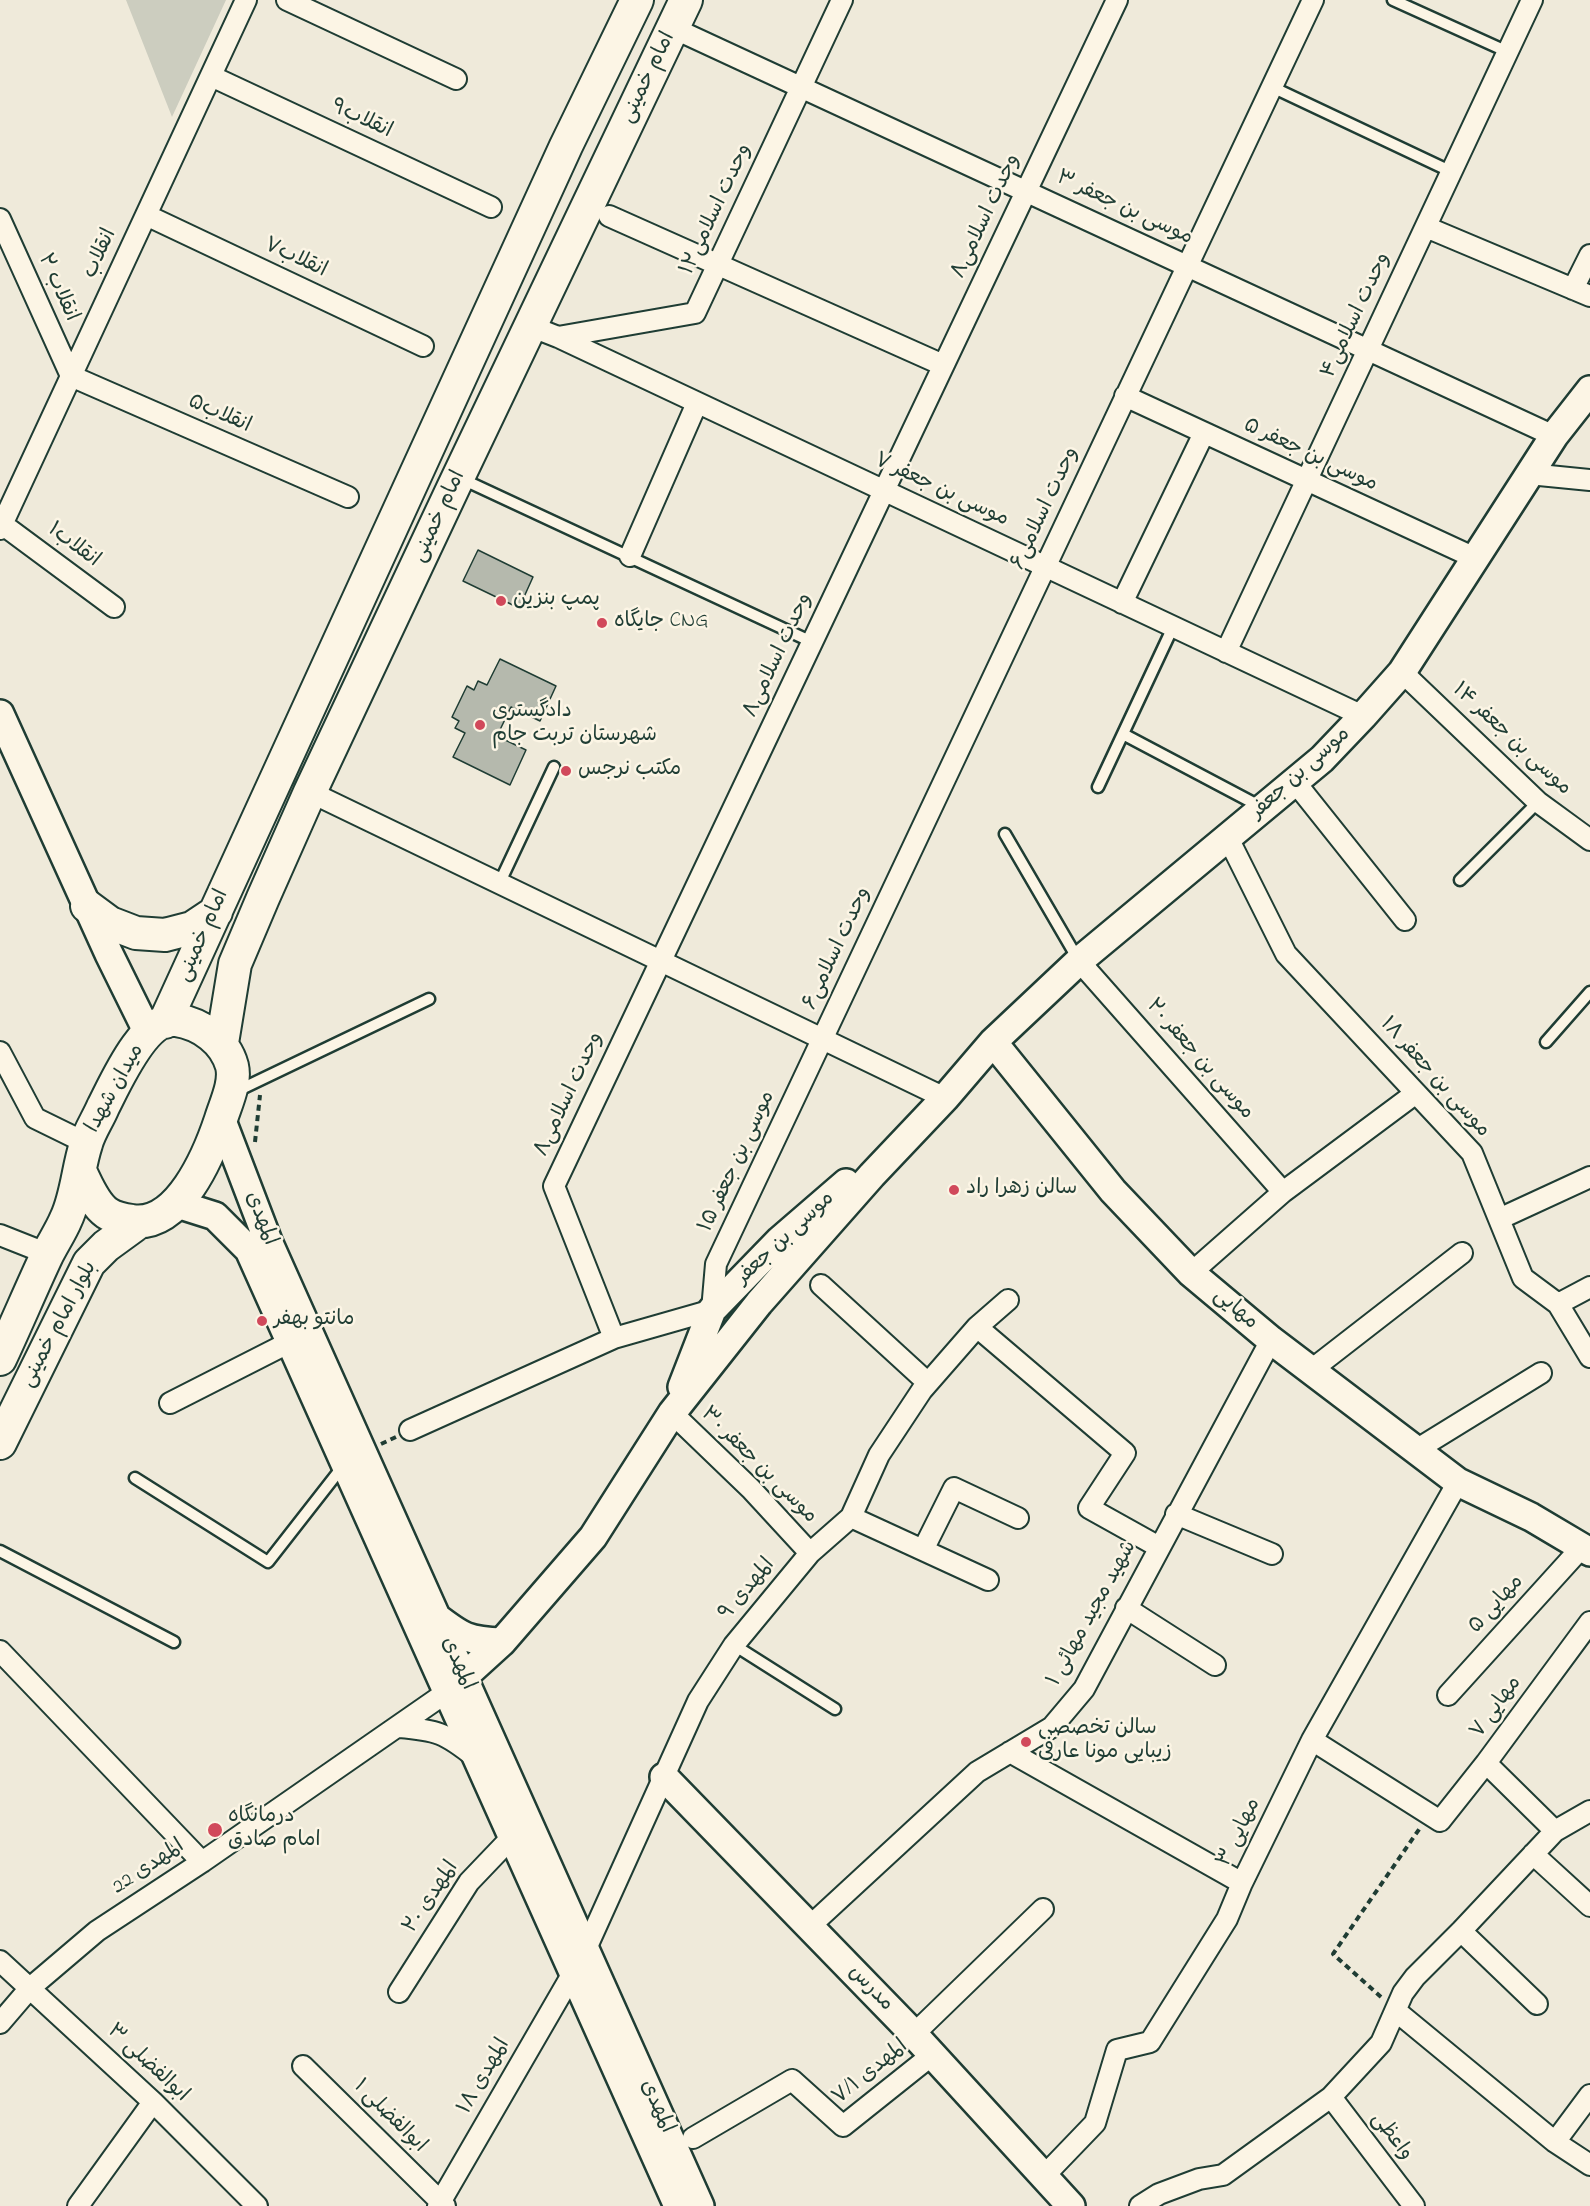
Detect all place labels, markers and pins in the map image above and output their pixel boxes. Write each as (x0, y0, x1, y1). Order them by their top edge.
place label: پمپ بنزین (513, 588, 600, 614)
marker: پمپ بنزین (494, 594, 508, 608)
place label: جایگاه CNG (614, 610, 708, 636)
marker: جایگاه CNG (595, 616, 609, 630)
place label: دادگستری شهرستان تربت جام (492, 700, 657, 750)
marker: دادگستری شهرستان تربت جام (473, 718, 487, 732)
place label: مكتب نرجس (578, 758, 681, 784)
marker: مكتب نرجس (559, 764, 573, 778)
place label: سالن زهرا راد (966, 1177, 1077, 1203)
marker: سالن زهرا راد (947, 1183, 961, 1197)
place label: مانتو بهفر (274, 1308, 354, 1334)
marker: مانتو بهفر (255, 1314, 269, 1328)
place label: سالن تخصصی زیبایی مونا عارفی (1038, 1717, 1172, 1767)
marker: سالن تخصصی زیبایی مونا عارفی (1019, 1735, 1033, 1749)
place label: درمانگاه امام صادق (228, 1805, 321, 1855)
marker: درمانگاه امام صادق (206, 1821, 224, 1839)

